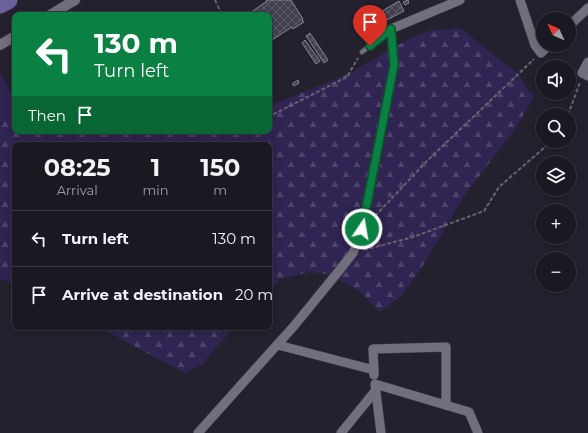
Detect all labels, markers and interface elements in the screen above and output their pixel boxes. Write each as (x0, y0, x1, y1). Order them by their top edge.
pin (353, 5, 387, 46)
icon: arrive (359, 11, 381, 33)
north arrow (536, 12, 576, 52)
map controls (536, 12, 576, 292)
text: 130 m (94, 26, 178, 60)
icon: left (28, 28, 80, 80)
text: Turn left (94, 60, 169, 82)
button: sound (536, 60, 576, 100)
icon: arrive (74, 104, 96, 126)
text: Then (28, 106, 66, 125)
button: search (536, 108, 576, 148)
text: 08:25 (44, 153, 111, 182)
text: 1 (151, 153, 160, 182)
text: 150 (200, 153, 240, 182)
button: layers (536, 156, 576, 196)
text: Arrival (57, 182, 98, 198)
text: min (142, 182, 168, 198)
text: m (213, 182, 227, 198)
button: + (536, 204, 576, 244)
position arrow (341, 208, 383, 250)
icon: left (28, 228, 50, 250)
text: Turn left (62, 229, 129, 248)
text: 130 m (212, 229, 256, 248)
button: − (536, 252, 576, 292)
icon: arrive (28, 284, 50, 306)
text: Arrive at destination (62, 285, 223, 304)
text: 20 m (235, 285, 273, 304)

